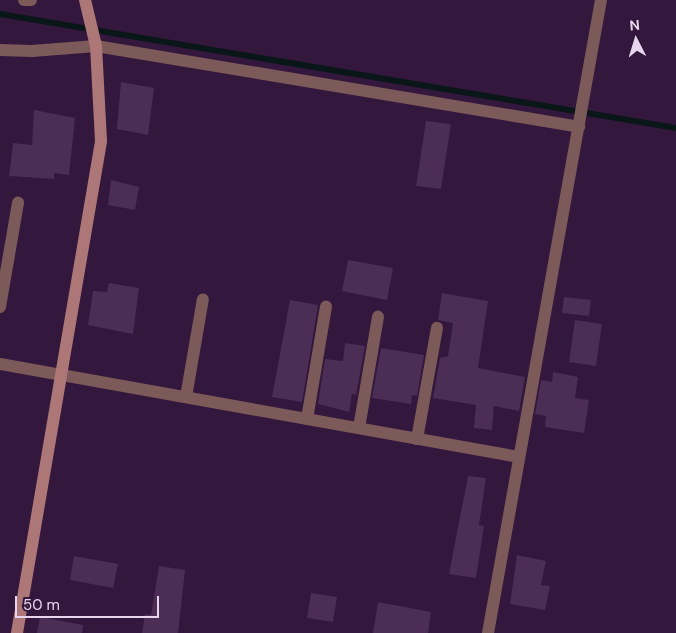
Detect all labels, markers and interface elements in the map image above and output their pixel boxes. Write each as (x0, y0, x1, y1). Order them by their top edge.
north arrow (611, 15, 661, 65)
text: N (629, 16, 641, 34)
scale bar (18, 586, 161, 618)
text: 50 m (23, 595, 60, 615)

